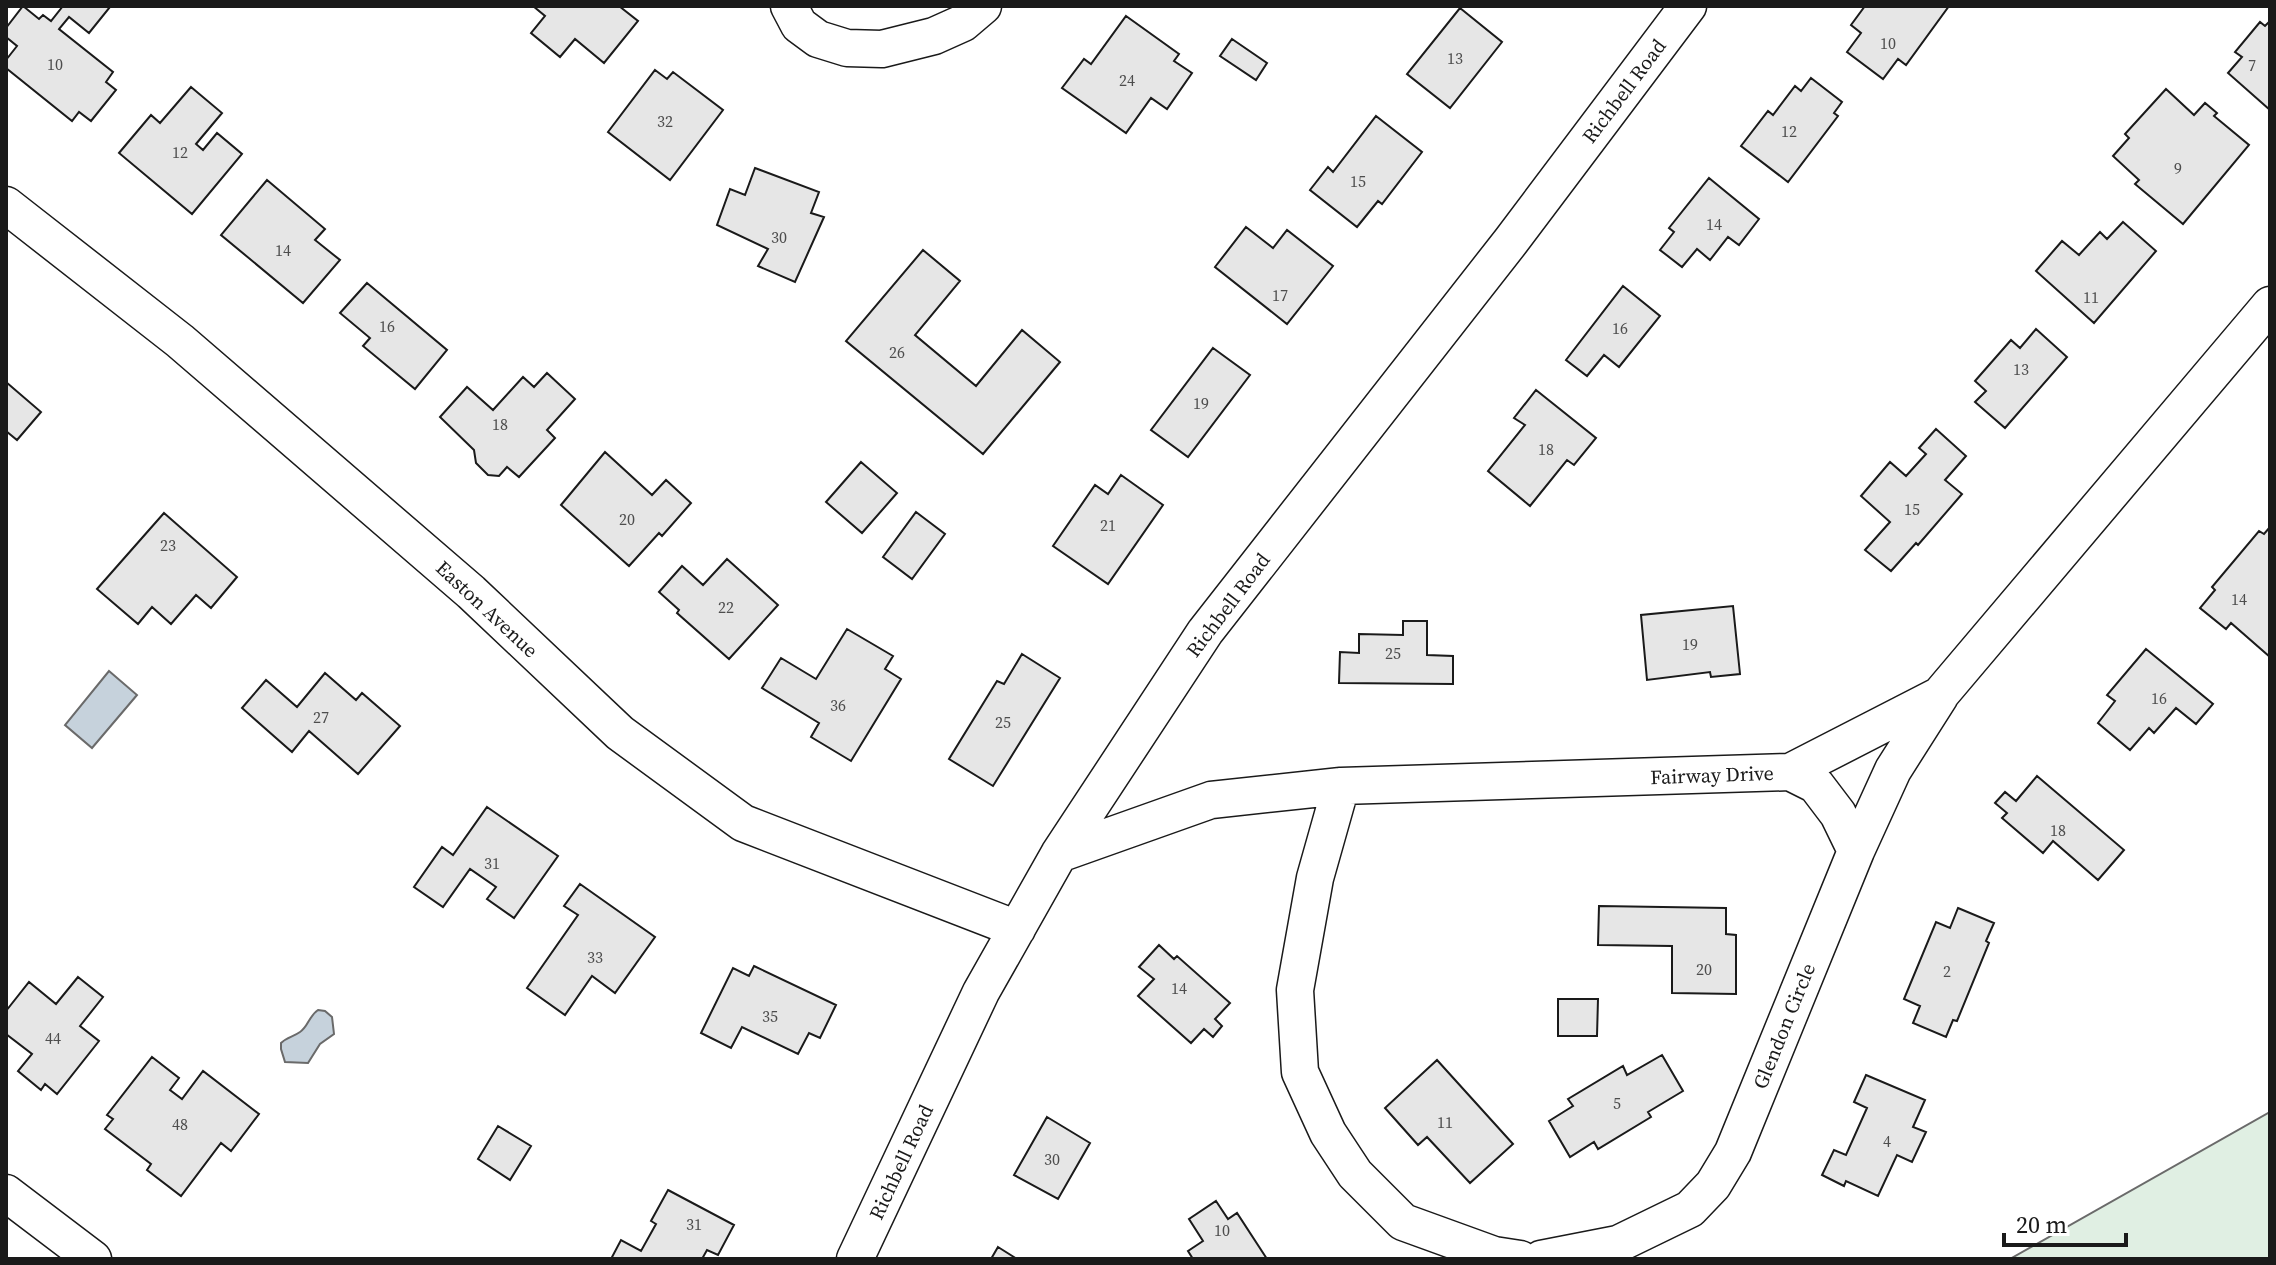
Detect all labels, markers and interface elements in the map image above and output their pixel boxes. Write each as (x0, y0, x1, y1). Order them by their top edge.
house number: 10 (1880, 32, 1896, 54)
street label: Richbell Road (1576, 33, 1673, 149)
house number: 13 (1447, 47, 1463, 69)
house number: 10 (47, 53, 63, 75)
house number: 7 (2248, 54, 2256, 76)
house number: 24 (1119, 69, 1135, 91)
house number: 32 (657, 110, 673, 132)
house number: 12 (1781, 120, 1797, 142)
house number: 12 (172, 141, 188, 163)
house number: 9 (2174, 157, 2182, 179)
house number: 15 (1350, 170, 1366, 192)
house number: 14 (1706, 213, 1722, 235)
house number: 30 (771, 226, 787, 248)
house number: 14 (275, 239, 291, 261)
house number: 17 (1272, 284, 1288, 306)
house number: 11 (2083, 286, 2099, 308)
house number: 16 (379, 315, 395, 337)
house number: 16 (1612, 317, 1628, 339)
house number: 26 (889, 341, 905, 363)
house number: 13 (2013, 358, 2029, 380)
house number: 19 (1193, 392, 1209, 414)
house number: 18 (492, 413, 508, 435)
house number: 18 (1538, 438, 1554, 460)
house number: 15 (1904, 498, 1920, 520)
house number: 20 (619, 508, 635, 530)
house number: 21 (1100, 514, 1116, 536)
house number: 23 (160, 534, 176, 556)
street label: Richbell Road (1180, 547, 1277, 663)
street label: Easton Avenue (430, 554, 544, 664)
house number: 14 (2231, 588, 2247, 610)
house number: 22 (718, 596, 734, 618)
house number: 19 (1682, 633, 1698, 655)
house number: 25 (1385, 642, 1401, 664)
house number: 16 (2151, 687, 2167, 709)
house number: 36 (830, 694, 846, 716)
house number: 27 (313, 706, 329, 728)
house number: 25 (995, 711, 1011, 733)
street label: Fairway Drive (1650, 759, 1774, 791)
house number: 18 (2050, 819, 2066, 841)
house number: 31 (484, 852, 500, 874)
house number: 33 (587, 946, 603, 968)
house number: 20 (1696, 958, 1712, 980)
street label: Glendon Circle (1746, 959, 1822, 1093)
house number: 2 (1943, 960, 1951, 982)
house number: 14 (1171, 977, 1187, 999)
house number: 35 (762, 1005, 778, 1027)
house number: 44 (45, 1027, 61, 1049)
house number: 5 (1613, 1092, 1621, 1114)
street label: Richbell Road (862, 1099, 940, 1224)
house number: 11 (1437, 1111, 1453, 1133)
house number: 48 (172, 1113, 188, 1135)
house number: 4 (1883, 1130, 1891, 1152)
house number: 30 (1044, 1148, 1060, 1170)
scale bar (2004, 1197, 2126, 1247)
text: 20 m (2016, 1208, 2067, 1241)
house number: 31 (686, 1213, 702, 1235)
house number: 10 (1214, 1219, 1230, 1241)

